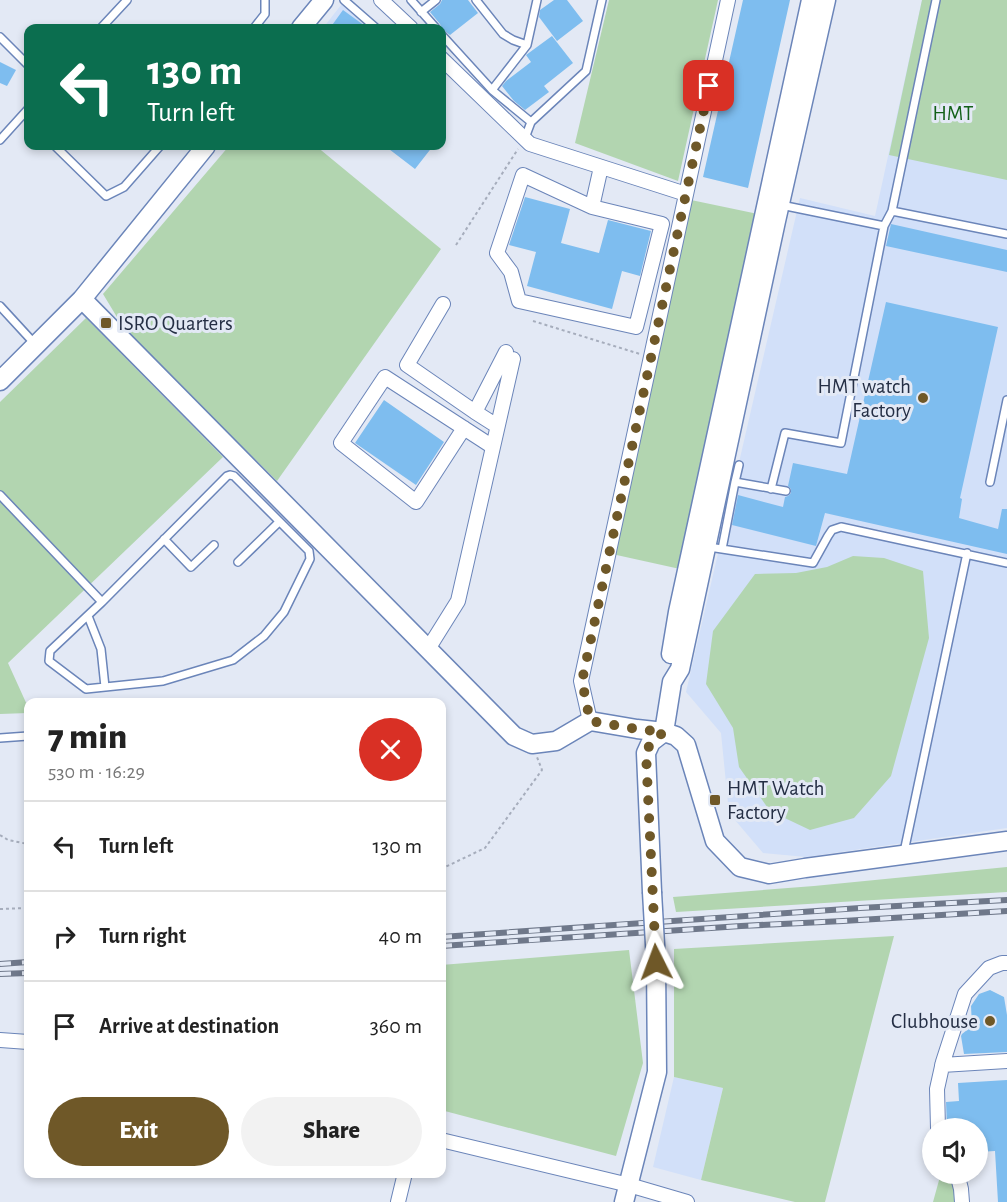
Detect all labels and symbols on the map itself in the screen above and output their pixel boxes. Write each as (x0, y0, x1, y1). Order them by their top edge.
pin (683, 60, 734, 111)
park label: HMT (932, 103, 974, 124)
place label: ISRO Quarters (118, 313, 233, 334)
marker: ISRO Quarters (99, 316, 113, 330)
place label: HMT watch Factory (817, 376, 911, 421)
marker: HMT watch Factory (916, 391, 930, 405)
place label: HMT Watch Factory (727, 778, 824, 823)
marker: HMT Watch Factory (708, 793, 722, 807)
position arrow (624, 930, 688, 994)
place label: Clubhouse (891, 1011, 978, 1032)
marker: Clubhouse (983, 1014, 997, 1028)

